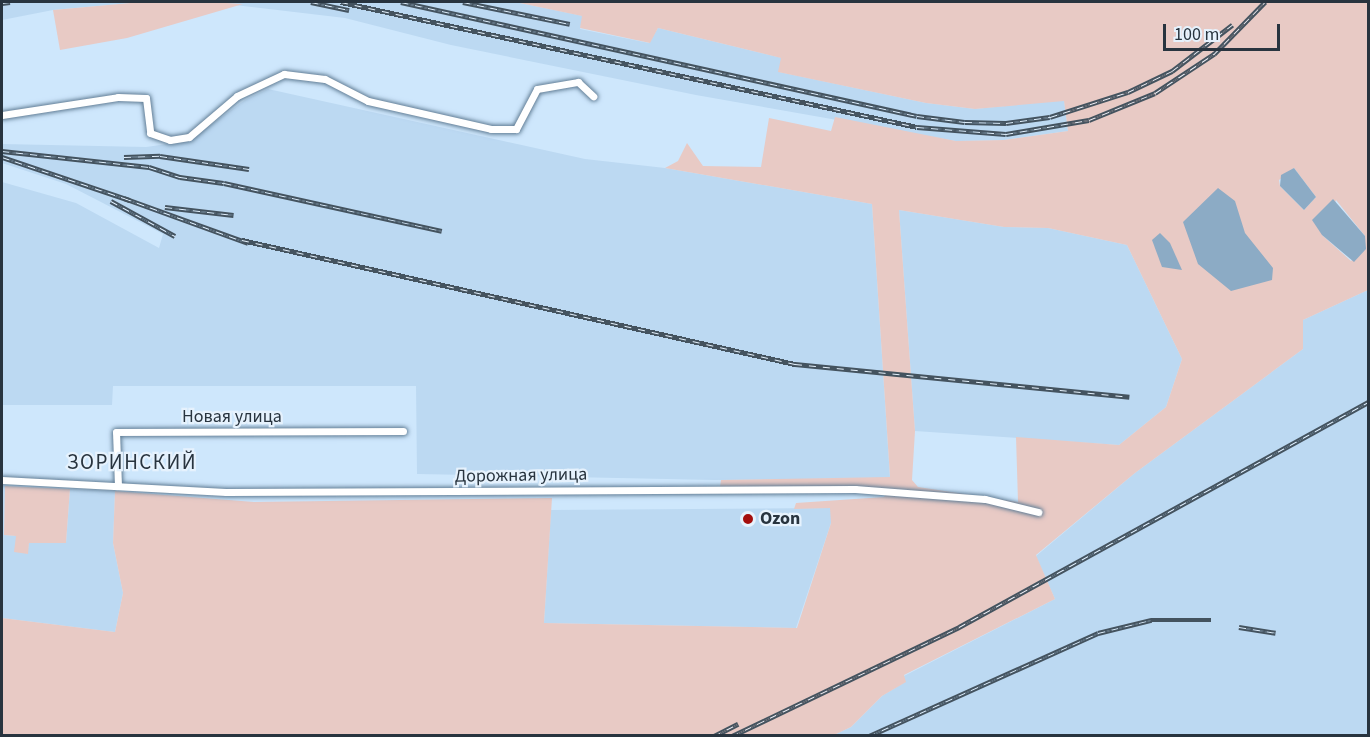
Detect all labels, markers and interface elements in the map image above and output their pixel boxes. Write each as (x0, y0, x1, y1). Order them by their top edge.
scale bar (1166, 12, 1283, 50)
text: 100 m (1174, 22, 1219, 47)
street label: Новая улица (182, 406, 282, 428)
district label: ЗОРИНСКИЙ (67, 449, 197, 475)
street label: Дорожная улица (454, 464, 588, 488)
place label: Ozon (760, 508, 800, 530)
marker: Ozon (741, 512, 755, 526)

